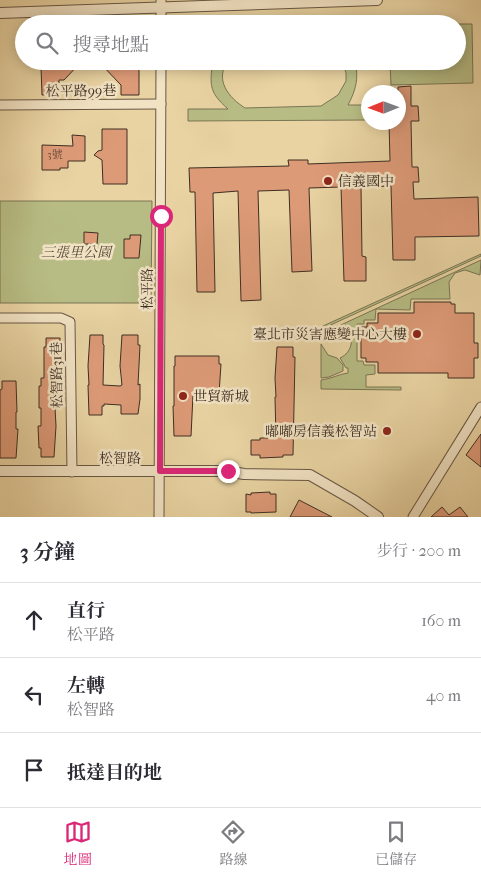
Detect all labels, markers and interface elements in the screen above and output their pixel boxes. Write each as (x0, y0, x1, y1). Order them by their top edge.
search box (15, 15, 466, 70)
icon: search (33, 29, 61, 57)
text: 搜尋地點 (73, 34, 149, 56)
street label: 松平路99巷 (46, 82, 116, 100)
north arrow (361, 85, 406, 130)
house number: 3號 (47, 148, 63, 161)
place label: 信義國中 (338, 173, 394, 190)
marker: 信義國中 (322, 175, 334, 187)
route start (150, 205, 173, 228)
park label: 三張里公園 (41, 244, 113, 261)
street label: 松平路 (139, 268, 156, 310)
place label: 臺北市災害應變中心大樓 (253, 326, 407, 343)
marker: 臺北市災害應變中心大樓 (411, 328, 423, 340)
street label: 松智路31巷 (48, 341, 66, 409)
place label: 世貿新城 (193, 388, 249, 405)
marker: 世貿新城 (177, 390, 189, 402)
place label: 嘟嘟房信義松智站 (265, 423, 377, 440)
marker: 嘟嘟房信義松智站 (381, 425, 393, 437)
street label: 松智路 (99, 450, 141, 467)
route end (217, 460, 240, 483)
text: 3 分鐘 (20, 540, 75, 564)
text: 步行 · 200 m (376, 541, 461, 560)
text: 直行 (67, 600, 105, 622)
icon: ahead (20, 606, 48, 634)
text: 160 m (421, 611, 461, 630)
text: 松平路 (67, 625, 115, 644)
text: 左轉 (67, 675, 105, 697)
icon: left (20, 681, 48, 709)
text: 40 m (426, 686, 461, 705)
text: 松智路 (67, 700, 115, 719)
icon: arrive (20, 756, 48, 784)
text: 抵達目的地 (67, 762, 162, 784)
tab: 地圖 (64, 818, 92, 868)
tab: 路線 (219, 818, 247, 868)
tab: 已儲存 (375, 818, 417, 868)

